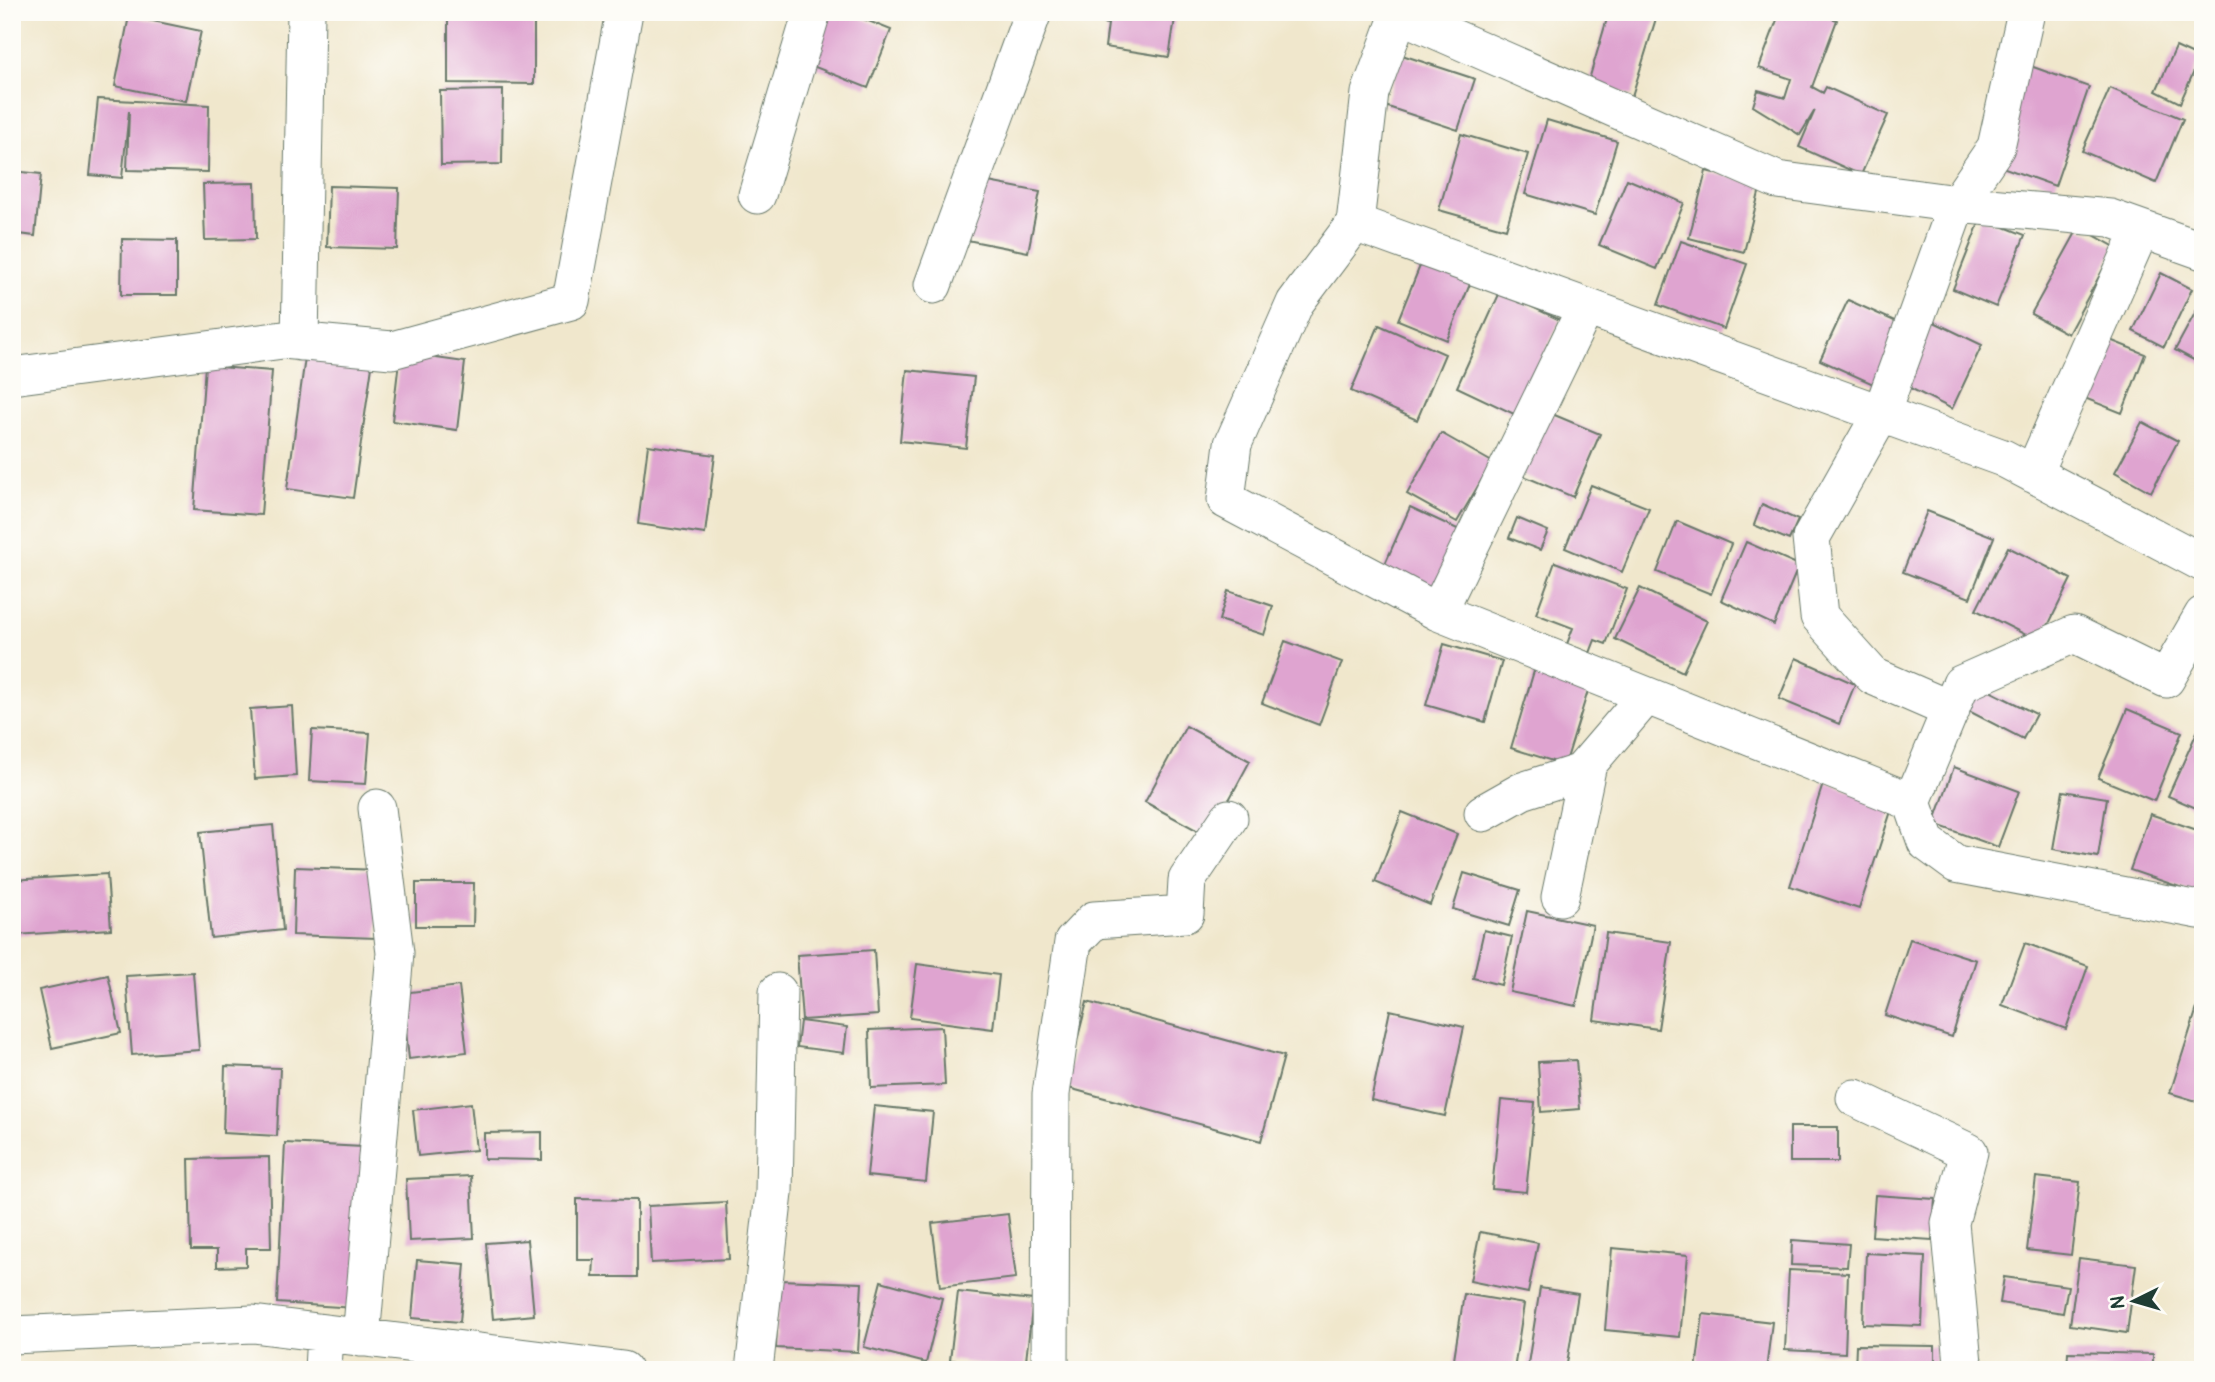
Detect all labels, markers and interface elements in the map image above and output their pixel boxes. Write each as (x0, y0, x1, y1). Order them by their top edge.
north arrow (2100, 1266, 2170, 1336)
text: N (2106, 1295, 2131, 1310)

